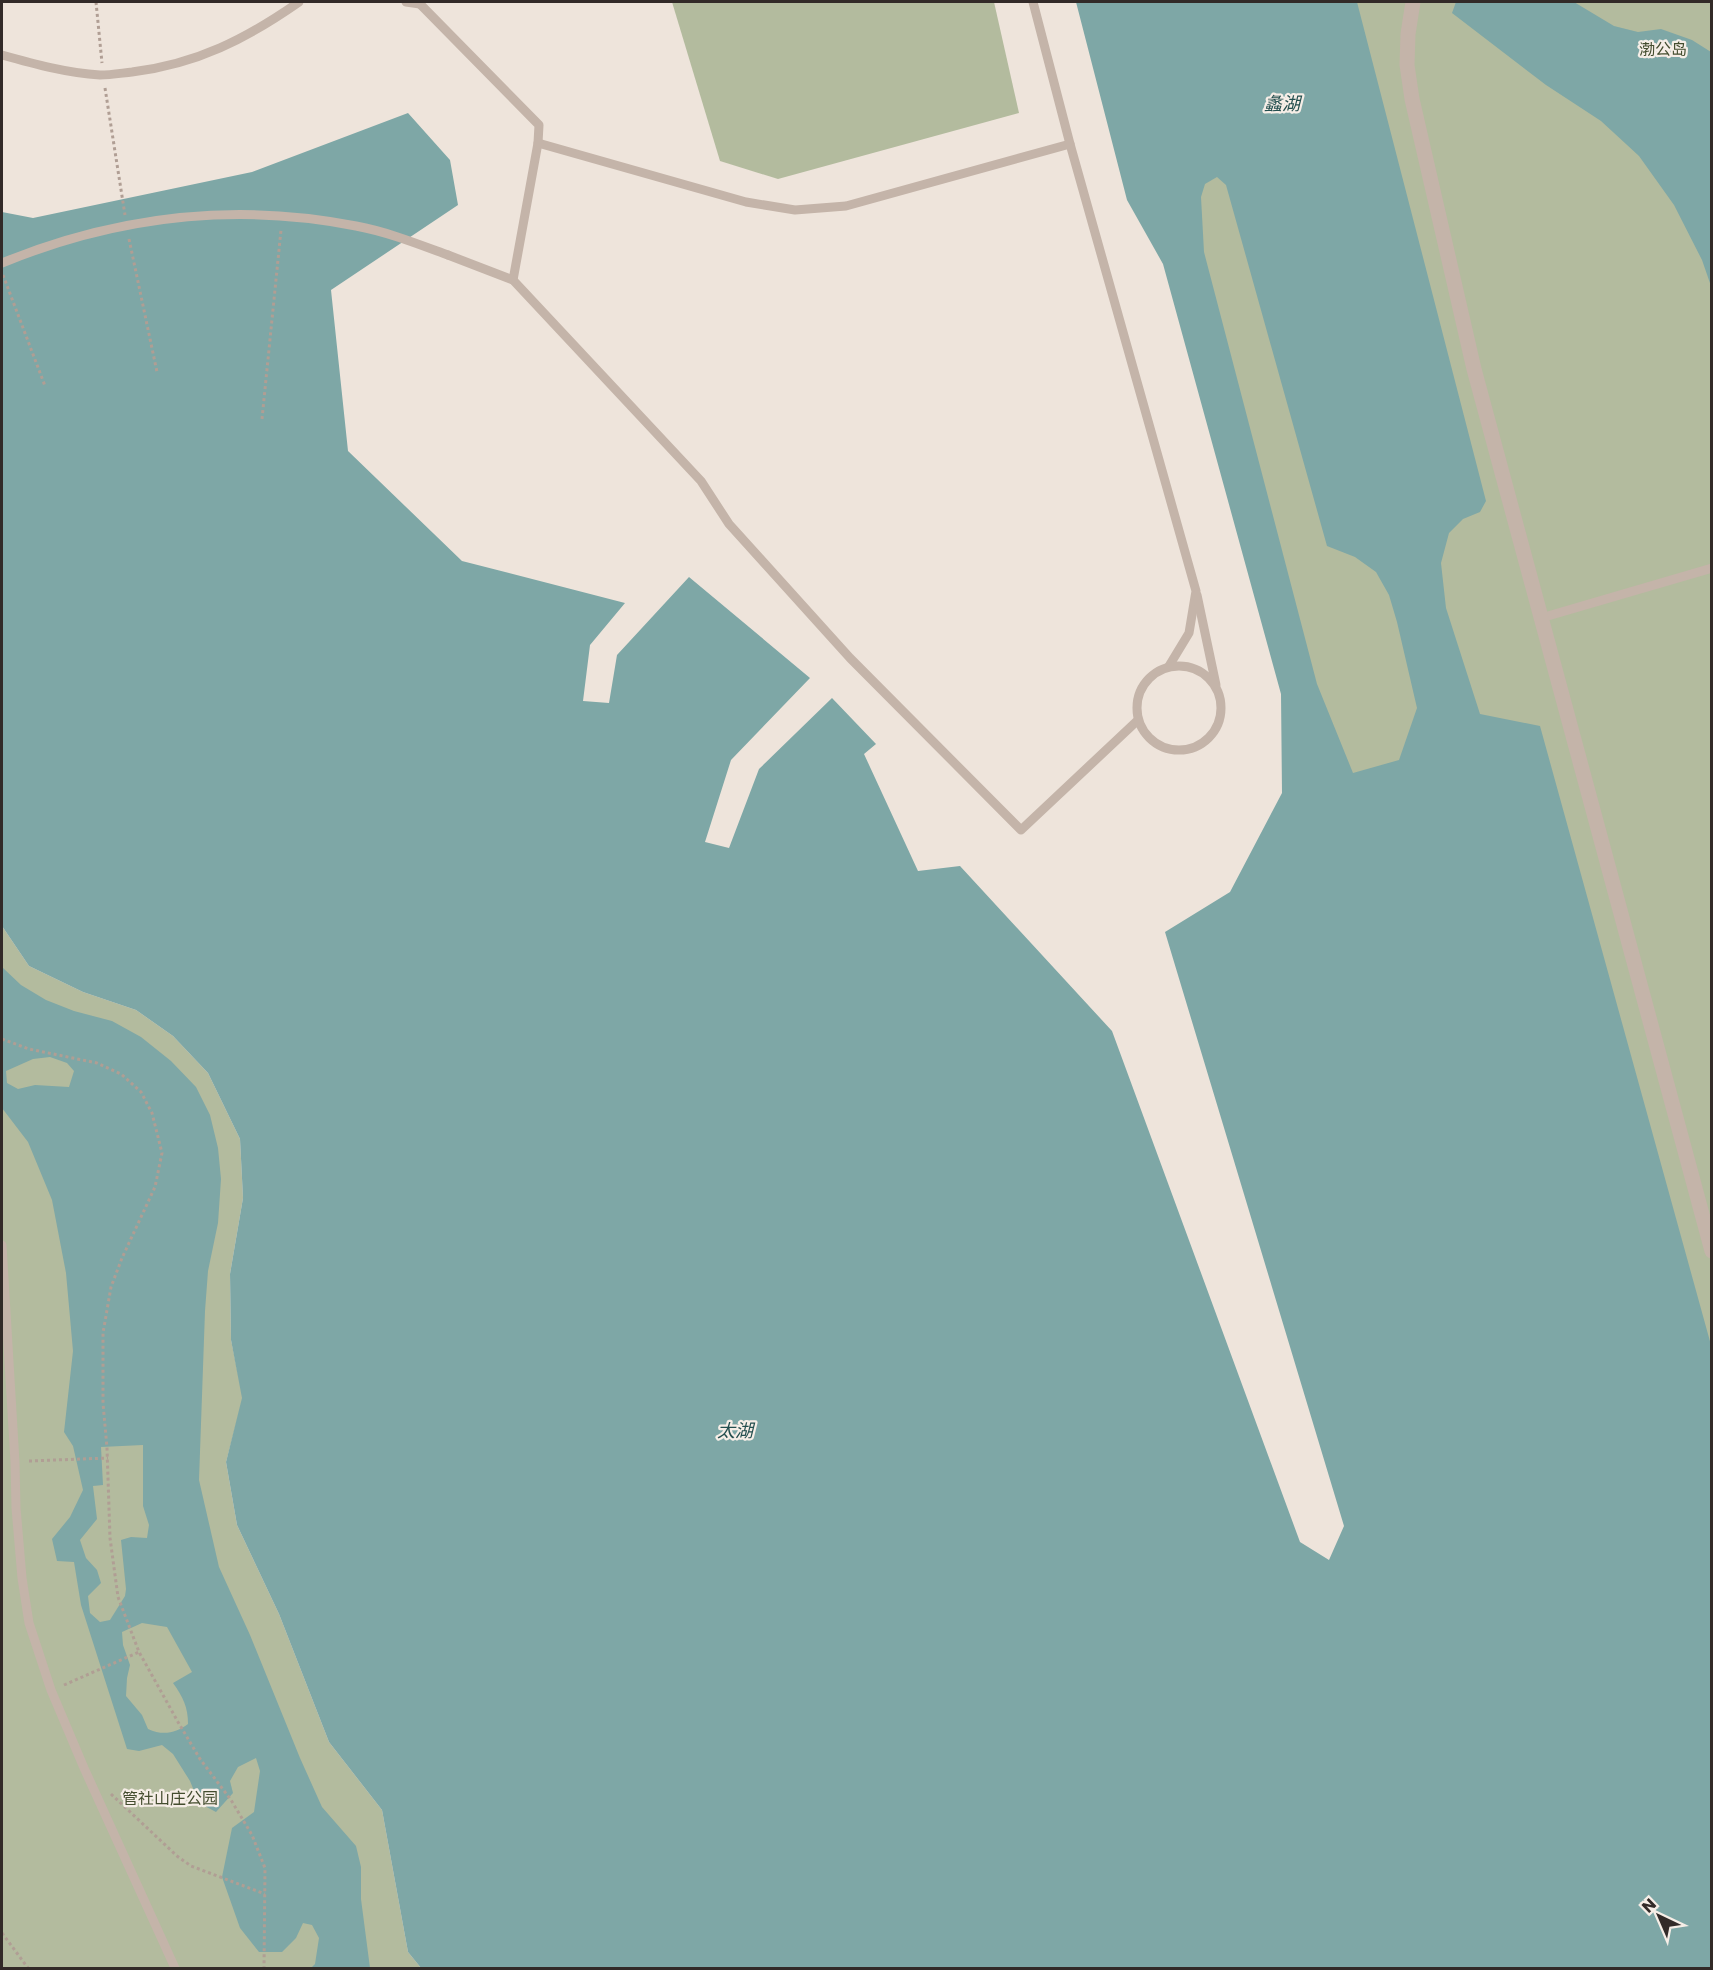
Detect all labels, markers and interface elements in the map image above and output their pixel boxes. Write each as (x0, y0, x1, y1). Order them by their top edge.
park label: 渤公岛 (1639, 38, 1687, 61)
water label: 蠡湖 (1264, 91, 1303, 116)
water label: 太湖 (717, 1418, 756, 1443)
park label: 管社山庄公园 (122, 1787, 218, 1810)
north arrow (1629, 1886, 1689, 1946)
text: N (1637, 1893, 1661, 1918)

